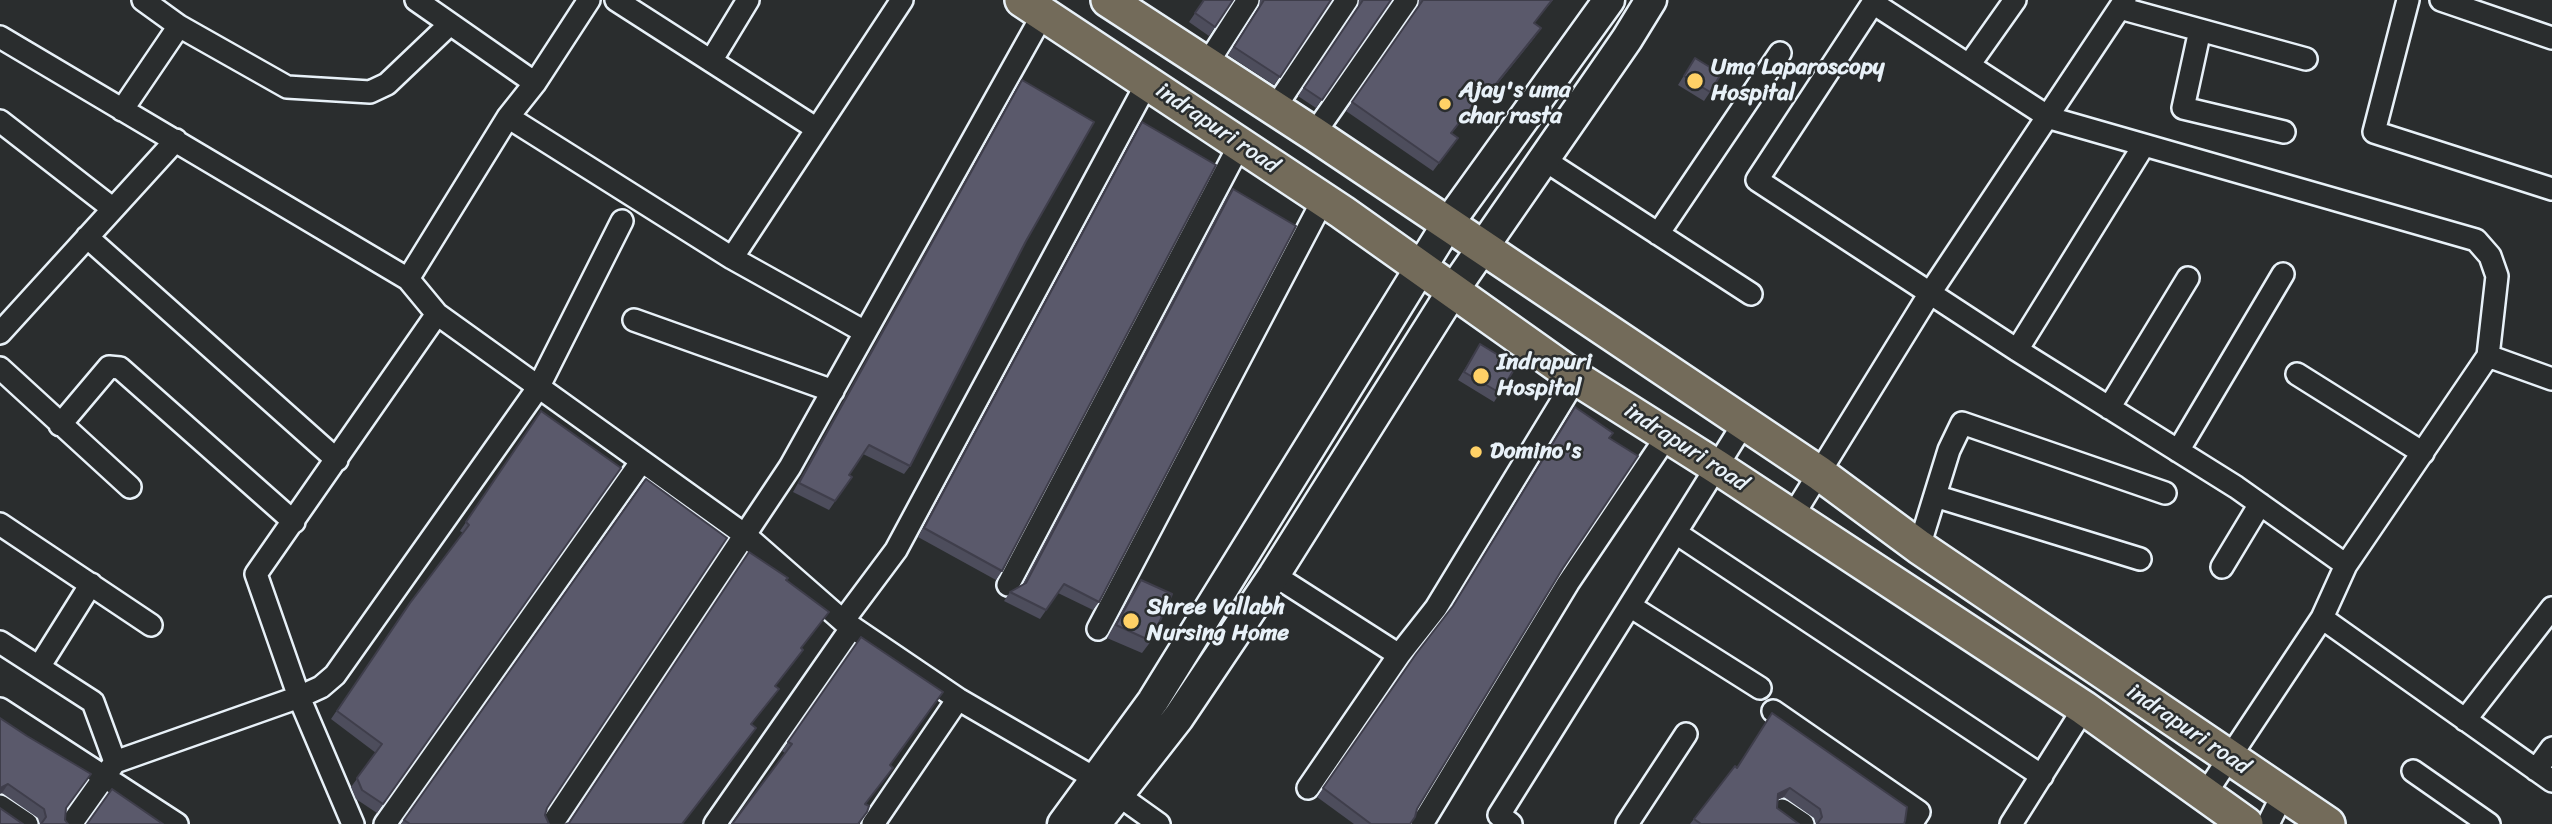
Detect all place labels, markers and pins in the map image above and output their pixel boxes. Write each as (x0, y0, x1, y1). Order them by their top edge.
place label: Uma Laparoscopy Hospital (1711, 54, 1885, 108)
marker: Uma Laparoscopy Hospital (1685, 71, 1705, 91)
place label: Ajay's uma char rasta (1459, 77, 1571, 131)
marker: Ajay's uma char rasta (1437, 96, 1453, 112)
place label: Indrapuri Hospital (1497, 349, 1592, 403)
marker: Indrapuri Hospital (1471, 366, 1491, 386)
place label: Domino's (1490, 438, 1581, 466)
marker: Domino's (1468, 444, 1484, 460)
place label: Shree Vallabh Nursing Home (1147, 594, 1289, 648)
marker: Shree Vallabh Nursing Home (1121, 611, 1141, 631)

